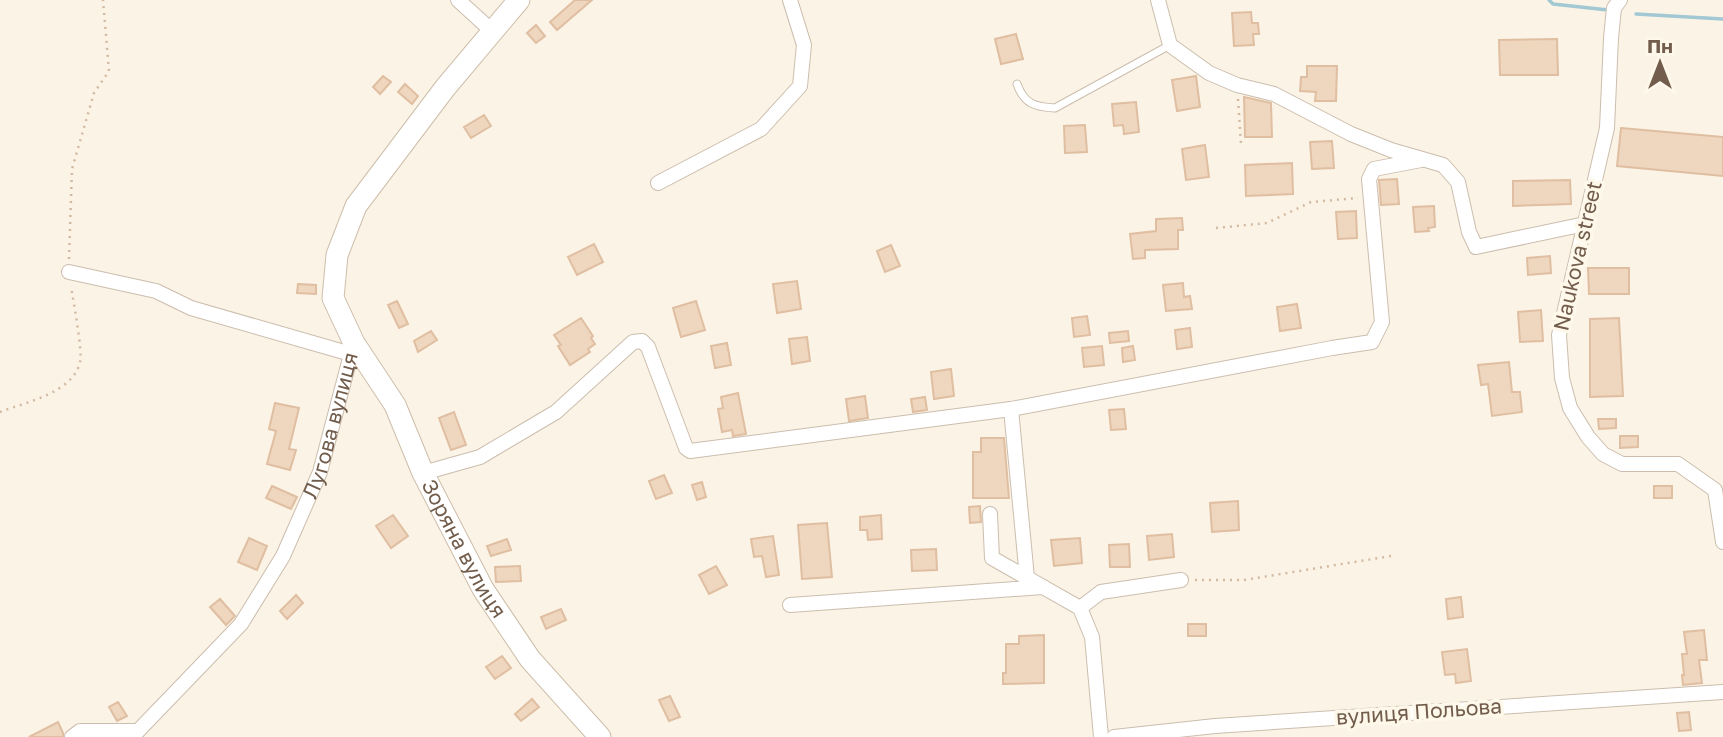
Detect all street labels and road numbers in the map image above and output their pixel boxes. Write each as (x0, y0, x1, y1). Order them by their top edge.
street label: Naukova street (1547, 178, 1607, 333)
street label: Лугова вулиця (296, 349, 363, 502)
street label: Зоряна вулиця (416, 475, 513, 623)
street label: вулиця Польова (1335, 692, 1503, 730)

